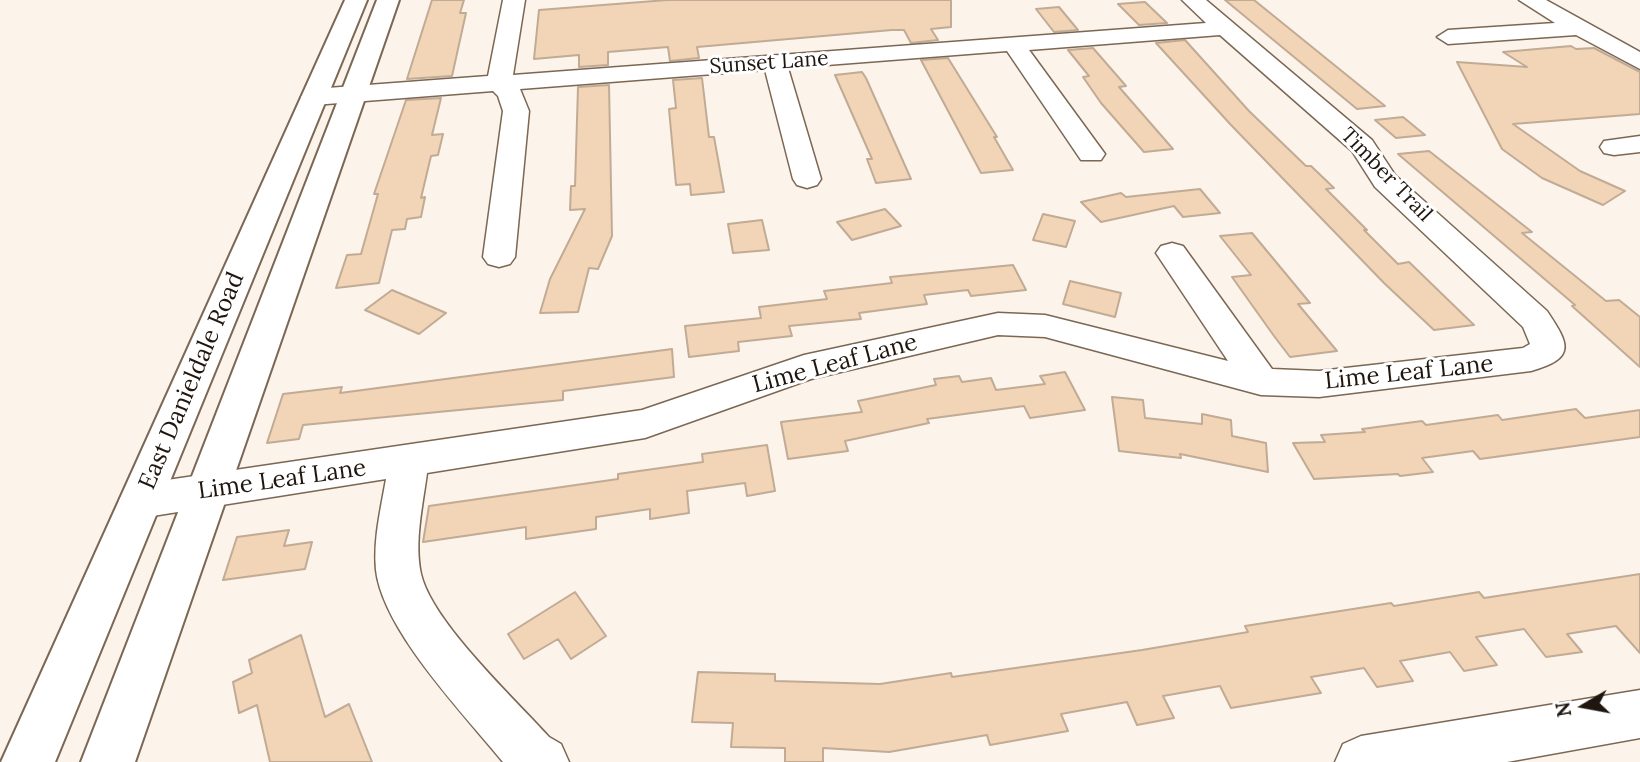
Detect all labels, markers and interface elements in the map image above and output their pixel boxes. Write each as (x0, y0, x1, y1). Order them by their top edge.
street label: Sunset Lane (709, 46, 829, 80)
street label: Timber Trail (1335, 123, 1437, 227)
street label: East Danieldale Road (133, 268, 251, 494)
street label: Lime Leaf Lane (749, 328, 921, 400)
street label: Lime Leaf Lane (1323, 350, 1495, 396)
street label: Lime Leaf Lane (196, 454, 368, 506)
north arrow (1549, 671, 1619, 741)
text: N (1550, 700, 1576, 719)

